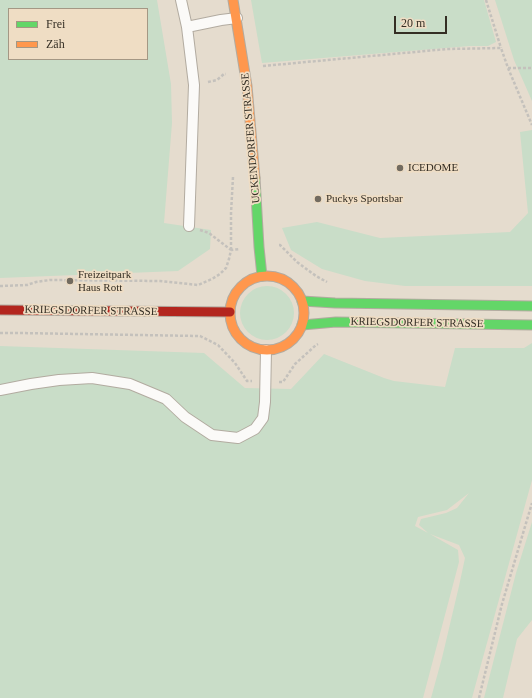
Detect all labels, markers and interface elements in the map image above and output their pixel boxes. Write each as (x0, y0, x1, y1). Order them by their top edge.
legend (8, 8, 148, 60)
scale bar (396, 8, 449, 34)
text: 20 m (401, 16, 425, 30)
text: Frei (46, 17, 65, 31)
text: Zäh (46, 37, 65, 51)
street label: UCKENDORFER STRASSE (239, 72, 263, 204)
place label: ICEDOME (408, 161, 458, 175)
marker: ICEDOME (395, 163, 405, 173)
place label: Puckys Sportsbar (326, 192, 403, 206)
marker: Puckys Sportsbar (313, 194, 323, 204)
place label: Freizeitpark Haus Rott (78, 268, 131, 294)
marker: Freizeitpark Haus Rott (65, 276, 75, 286)
street label: KRIEGSDORFER STRASSE (24, 303, 158, 319)
street label: KRIEGSDORFER STRASSE (350, 315, 484, 331)

